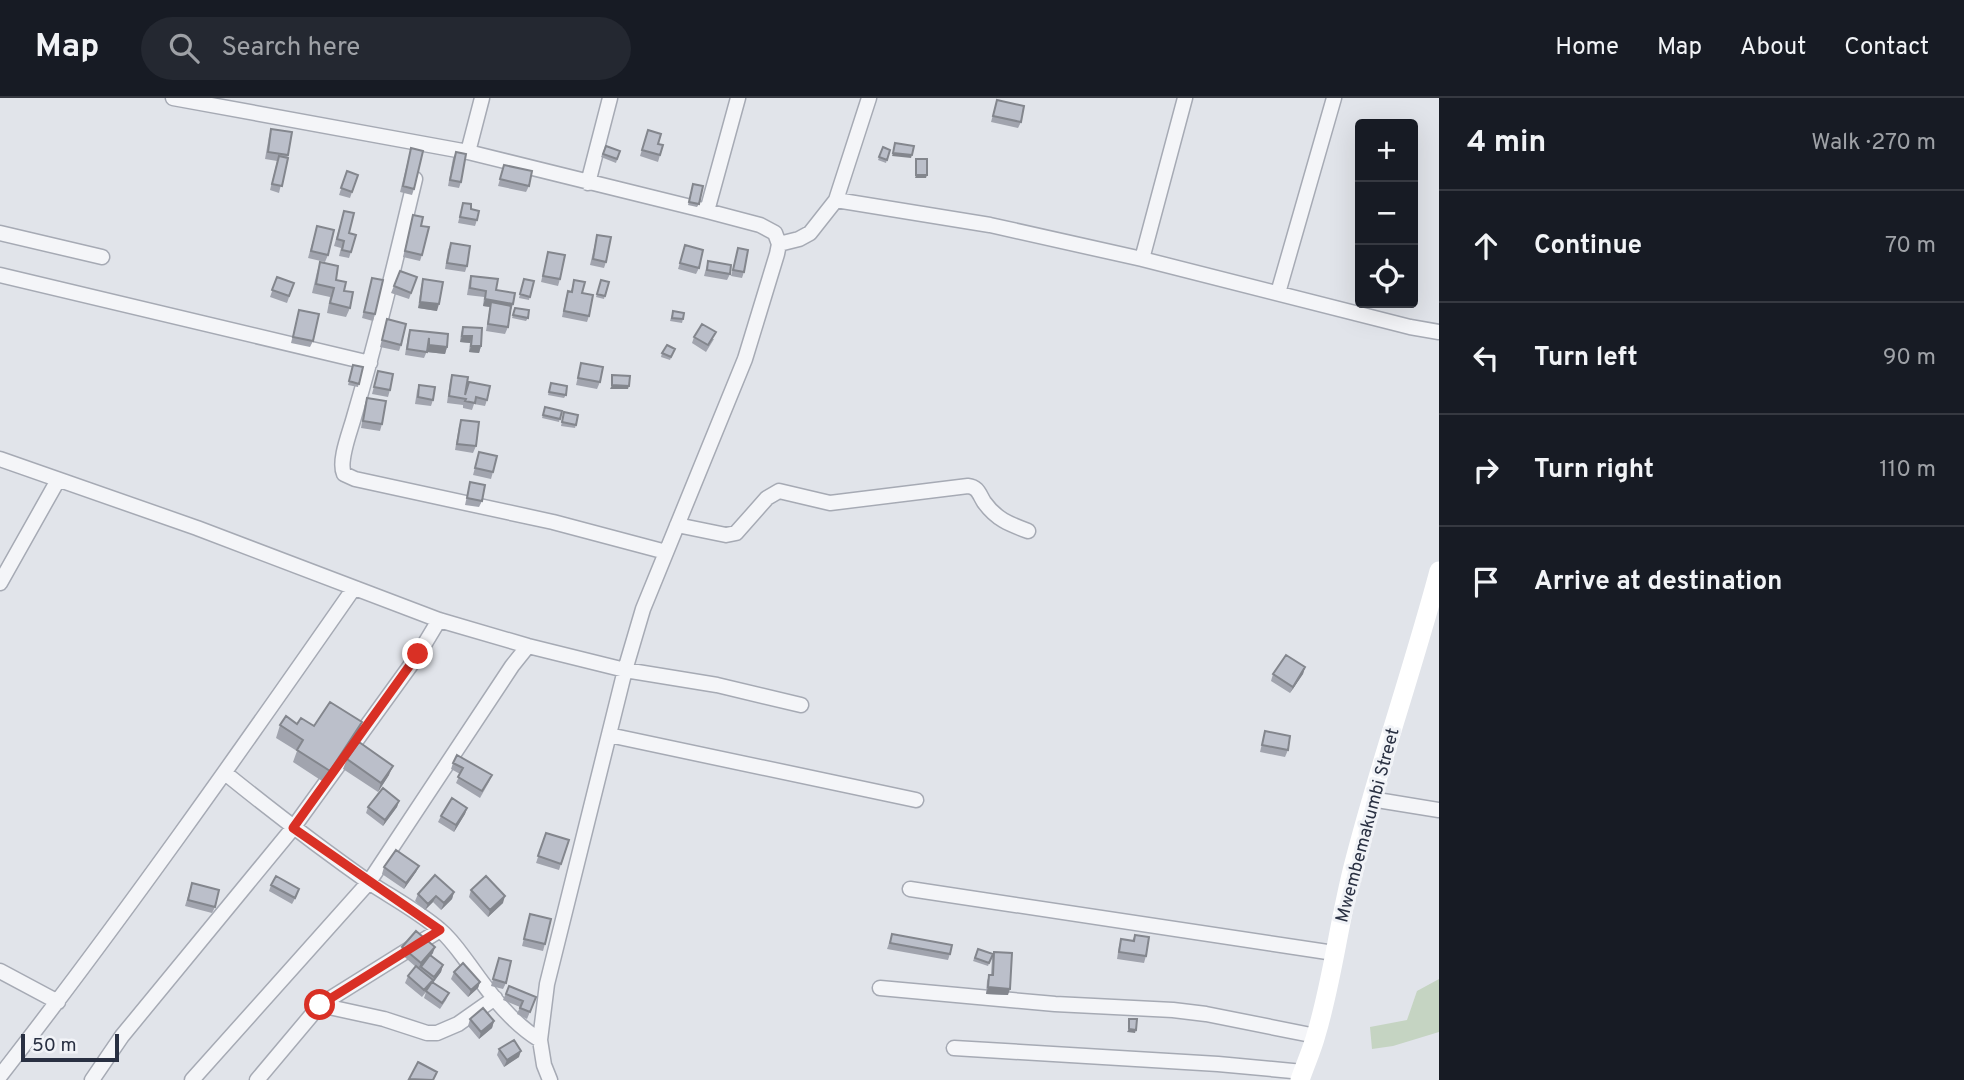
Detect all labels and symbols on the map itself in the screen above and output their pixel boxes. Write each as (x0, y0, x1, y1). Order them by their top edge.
route end (402, 638, 433, 669)
street label: Mwembemakumbi Street (1331, 726, 1406, 925)
route start (304, 989, 335, 1020)
scale bar (21, 1031, 119, 1063)

